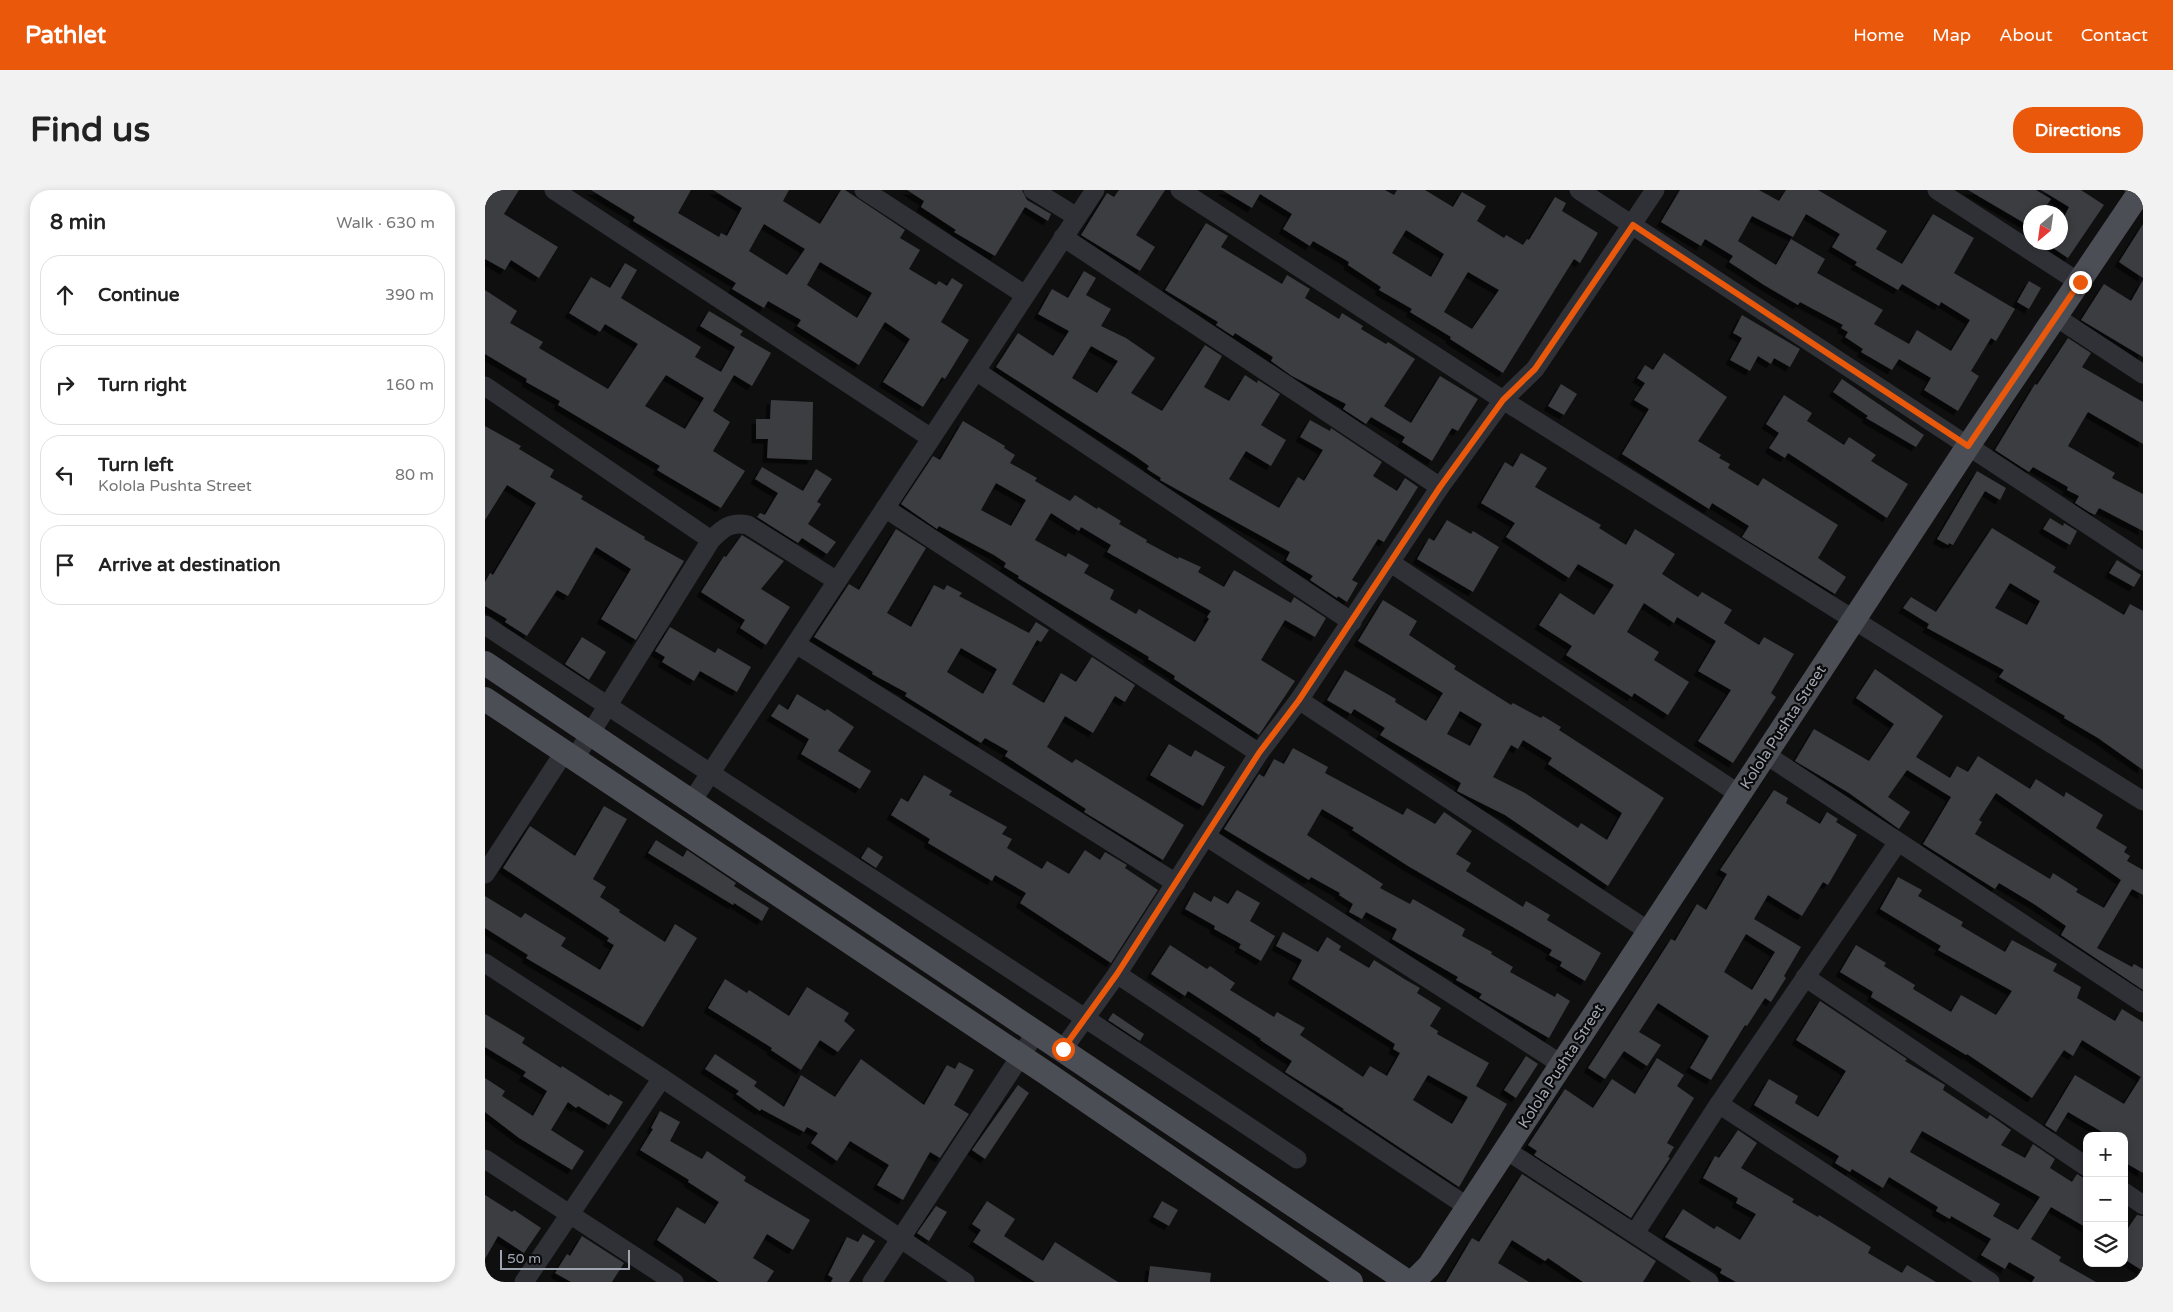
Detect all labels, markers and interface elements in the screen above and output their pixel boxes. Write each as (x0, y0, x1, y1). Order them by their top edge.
text: Pathlet (25, 21, 106, 50)
text: Home (1853, 24, 1904, 46)
text: Map (1932, 24, 1971, 46)
text: About (1999, 24, 2053, 46)
text: Contact (2081, 24, 2148, 46)
button: Directions (2013, 107, 2143, 153)
text: Find us (30, 109, 150, 151)
north arrow (2023, 205, 2068, 250)
text: 8 min (50, 210, 106, 235)
text: Walk · 630 m (336, 213, 435, 233)
route end (2069, 271, 2092, 294)
icon: ahead (51, 281, 79, 309)
text: Continue (98, 284, 180, 306)
text: 390 m (385, 285, 434, 305)
icon: right (51, 371, 79, 399)
text: Turn right (98, 374, 186, 396)
text: 160 m (385, 375, 434, 395)
text: Turn left (98, 454, 174, 476)
icon: left (51, 461, 79, 489)
text: 80 m (395, 465, 434, 485)
text: Kolola Pushta Street (98, 476, 252, 496)
icon: arrive (51, 551, 79, 579)
text: Arrive at destination (98, 554, 281, 576)
street label: Kolola Pushta Street (1736, 661, 1830, 792)
street label: Kolola Pushta Street (1514, 1000, 1608, 1131)
route start (1052, 1038, 1075, 1061)
map controls (2083, 1132, 2128, 1267)
button: + (2083, 1132, 2128, 1177)
button: − (2083, 1177, 2128, 1222)
button: layers (2083, 1222, 2128, 1267)
scale bar (500, 1247, 630, 1270)
text: 50 m (507, 1250, 541, 1267)

